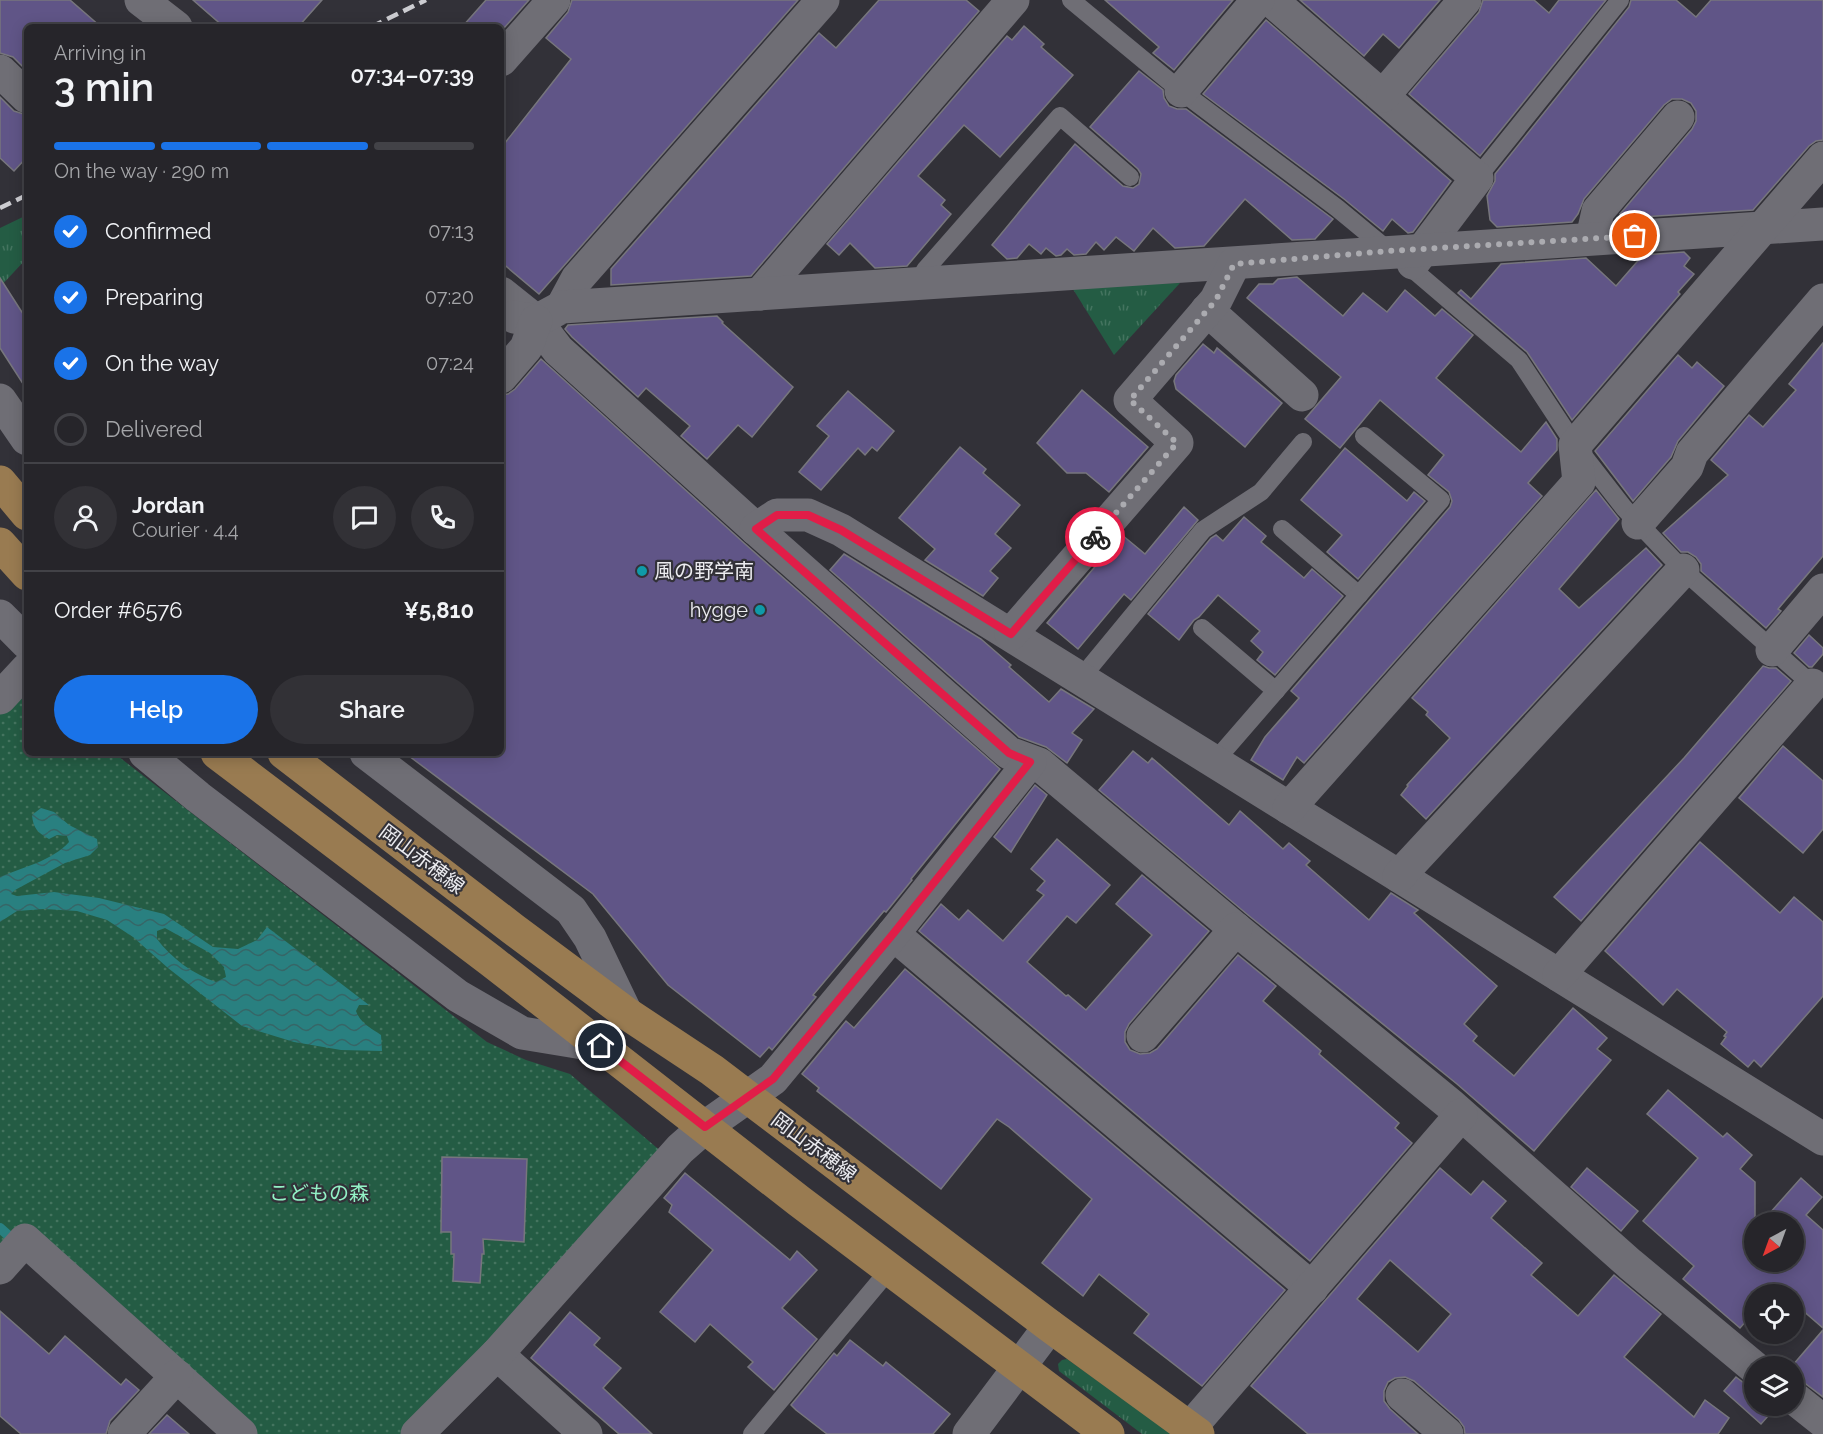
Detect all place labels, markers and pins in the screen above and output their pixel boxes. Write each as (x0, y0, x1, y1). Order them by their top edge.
pin (1609, 210, 1660, 261)
place label: 風の野学南 (654, 559, 754, 583)
marker: 風の野学南 (635, 564, 649, 578)
place label: hygge (690, 598, 748, 622)
marker: hygge (753, 603, 767, 617)
pin (575, 1020, 626, 1071)

